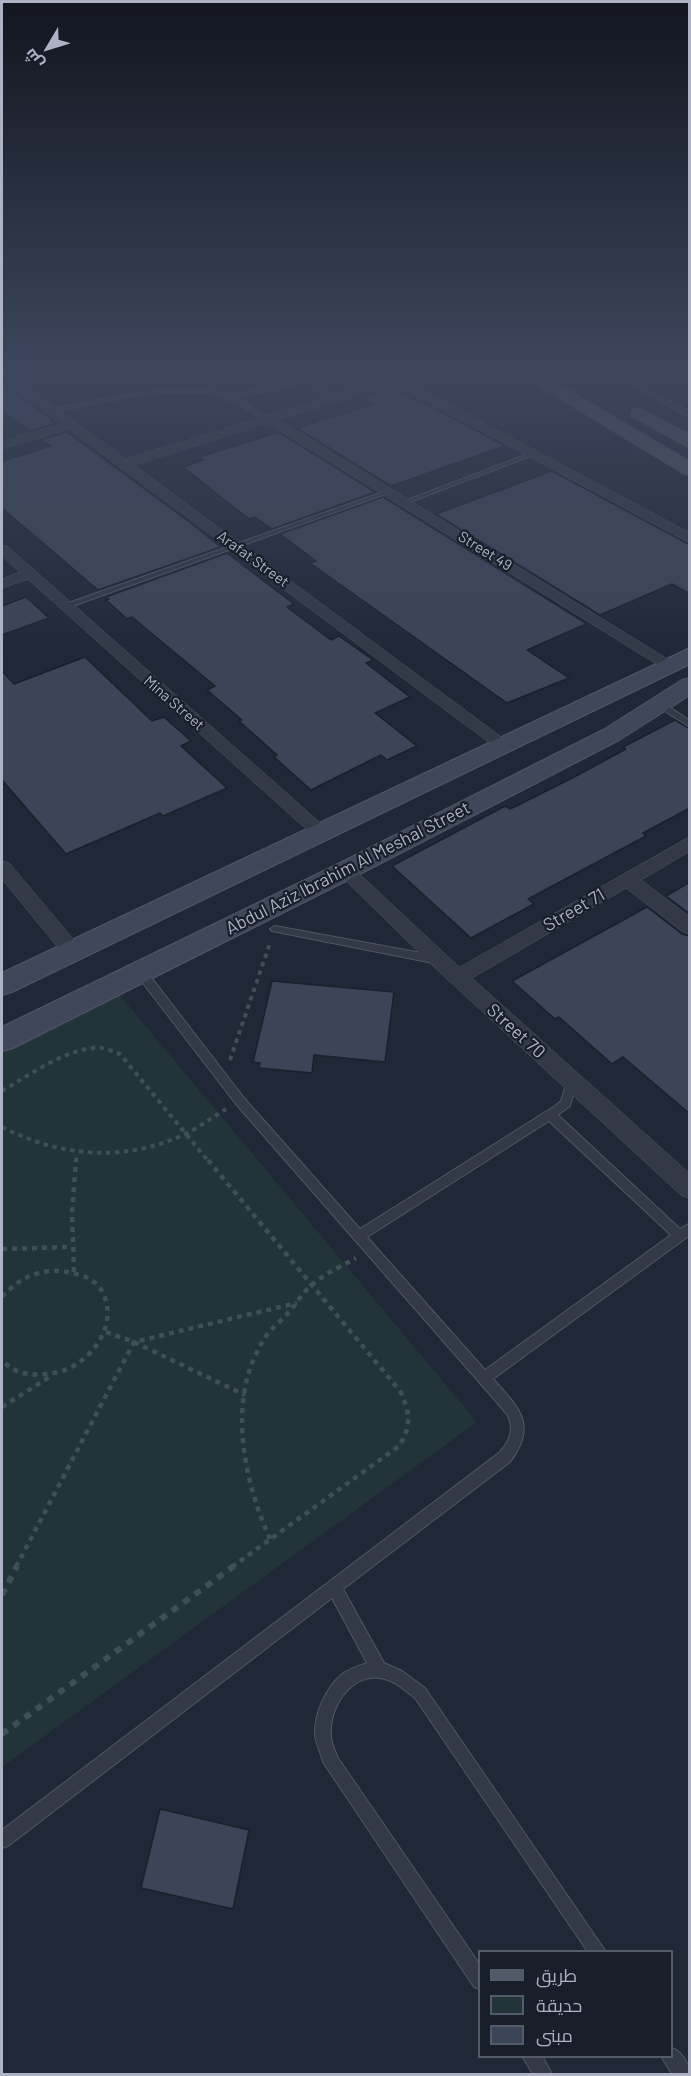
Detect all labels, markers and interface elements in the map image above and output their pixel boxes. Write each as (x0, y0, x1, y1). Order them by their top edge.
north arrow (18, 18, 78, 78)
text: ش (20, 45, 47, 73)
street label: Arafat Street (214, 527, 292, 591)
street label: Street 49 (455, 527, 515, 575)
street label: Mina Street (140, 672, 208, 734)
street label: Abdul Aziz Ibrahim Al Meshal Street (222, 797, 474, 939)
street label: Street 71 (539, 884, 609, 936)
street label: Street 70 (482, 999, 550, 1063)
legend (478, 1950, 673, 2058)
text: طريق (536, 1964, 577, 1986)
text: حديقة (536, 1994, 582, 2016)
text: مبنى (536, 2024, 573, 2046)

